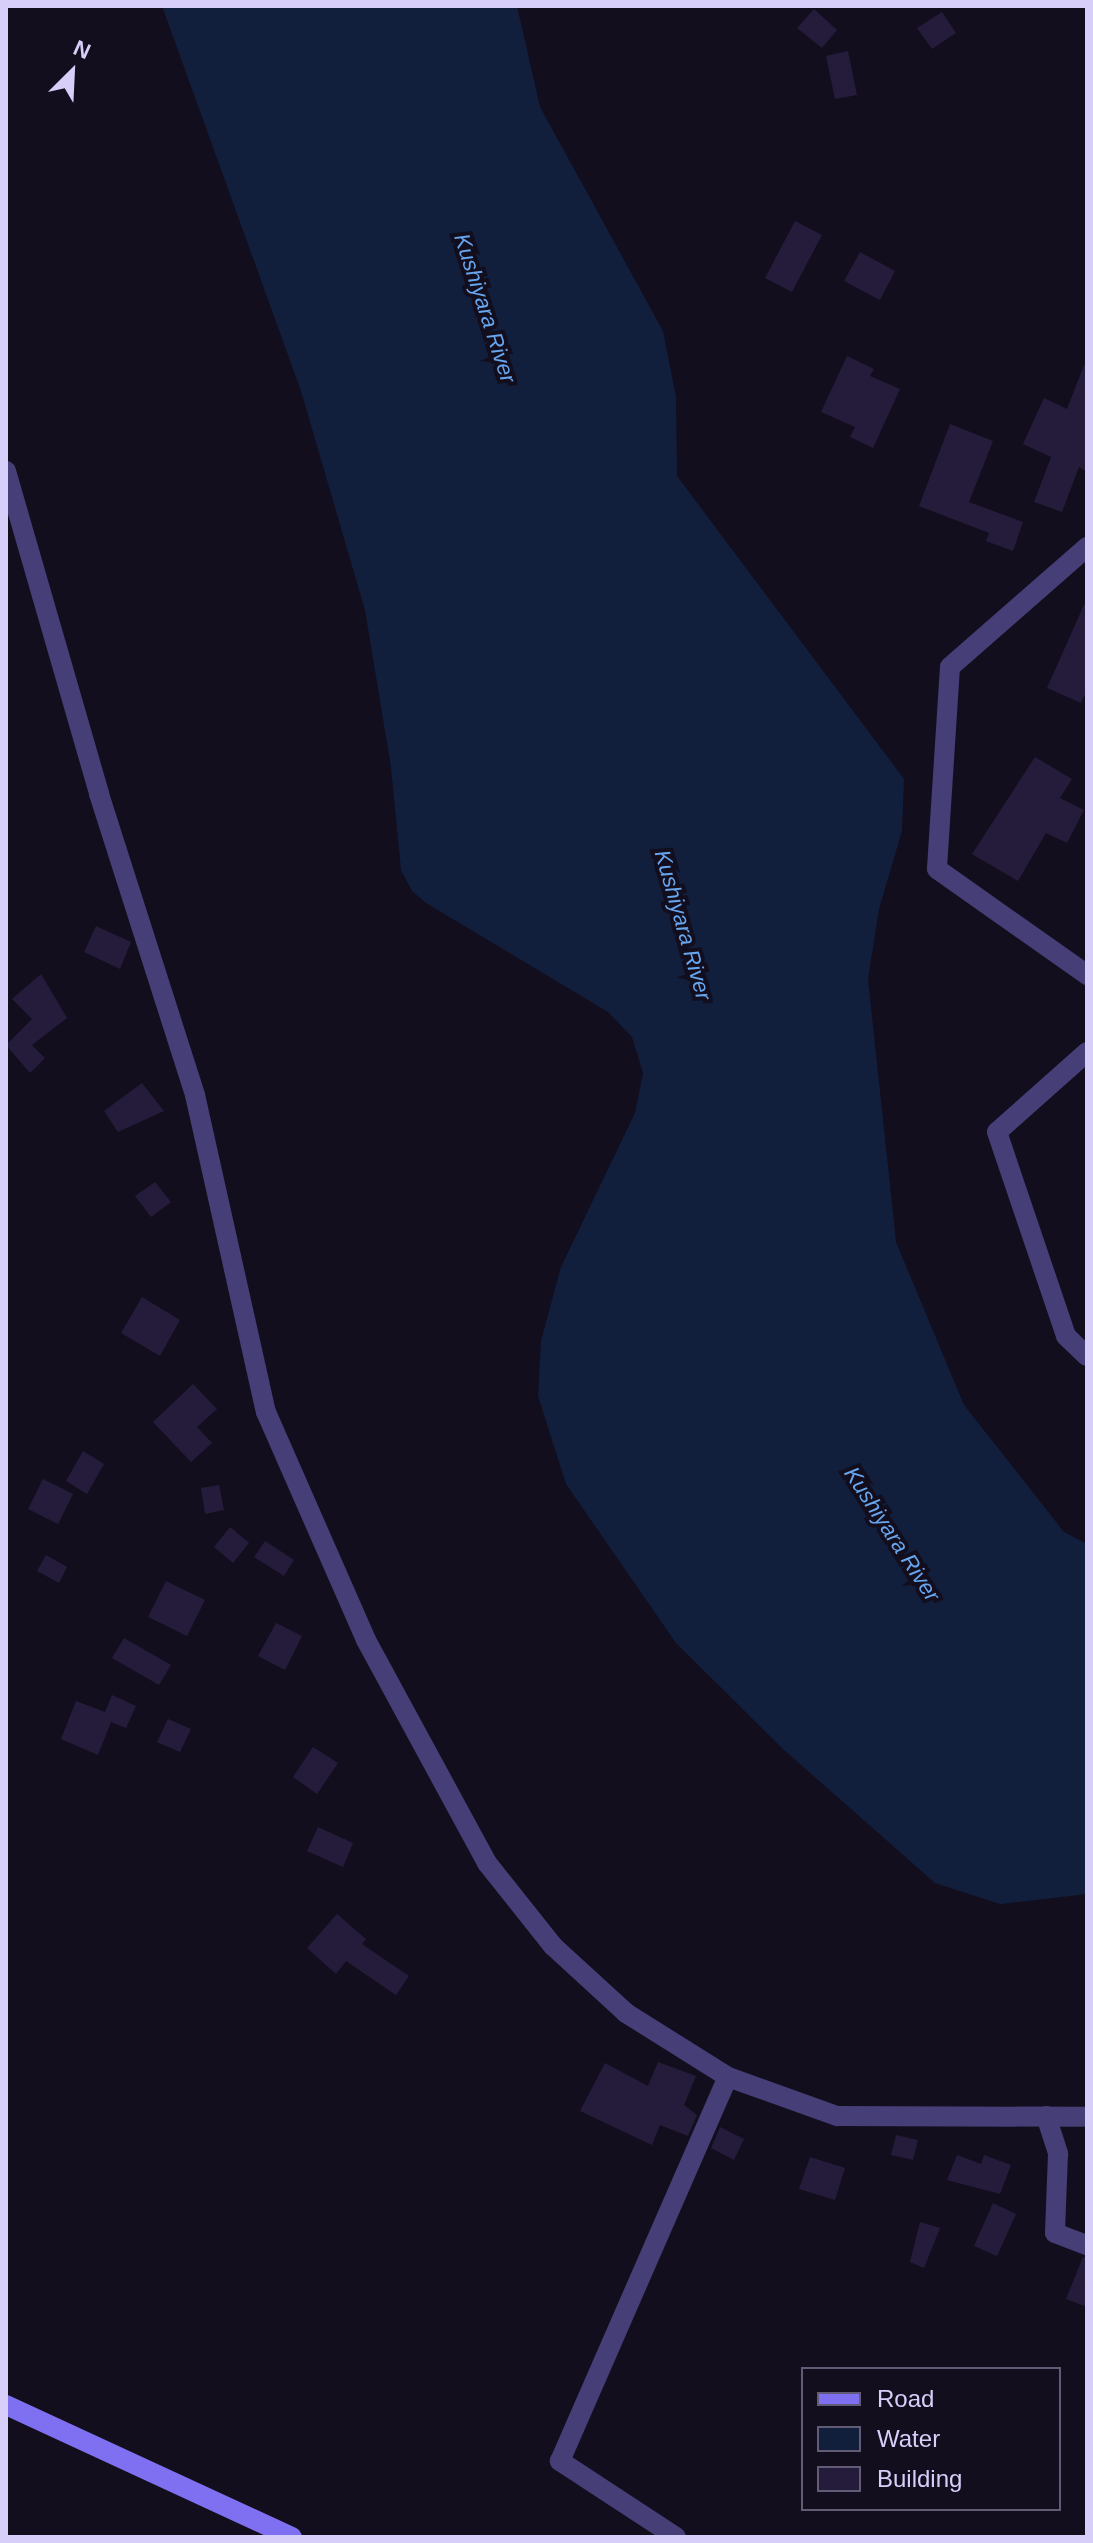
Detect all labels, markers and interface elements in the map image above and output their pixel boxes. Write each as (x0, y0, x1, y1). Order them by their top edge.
north arrow (32, 32, 112, 112)
text: N (70, 35, 94, 64)
water label: Kushiyara River (448, 230, 522, 386)
water label: Kushiyara River (649, 847, 717, 1003)
water label: Kushiyara River (839, 1462, 945, 1606)
legend (801, 2367, 1061, 2511)
text: Road (877, 2385, 934, 2412)
text: Water (877, 2425, 940, 2452)
text: Building (877, 2465, 962, 2492)

